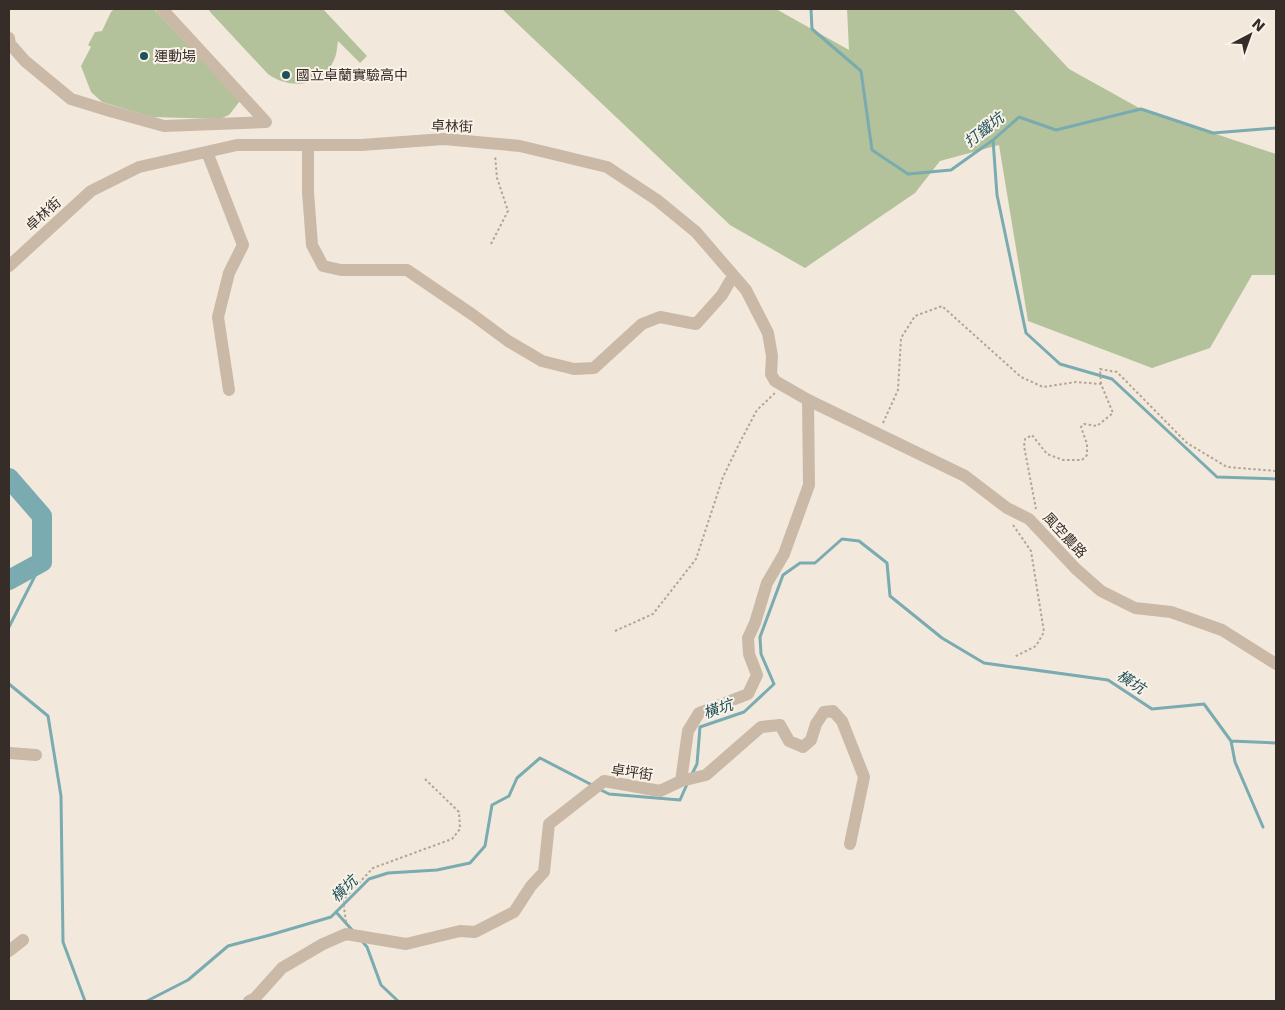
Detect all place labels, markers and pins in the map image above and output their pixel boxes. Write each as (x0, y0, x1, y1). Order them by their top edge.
place label: 運動場 (154, 48, 196, 64)
marker: 運動場 (138, 50, 150, 62)
place label: 國立卓蘭實驗高中 (296, 67, 408, 83)
marker: 國立卓蘭實驗高中 (280, 69, 292, 81)

